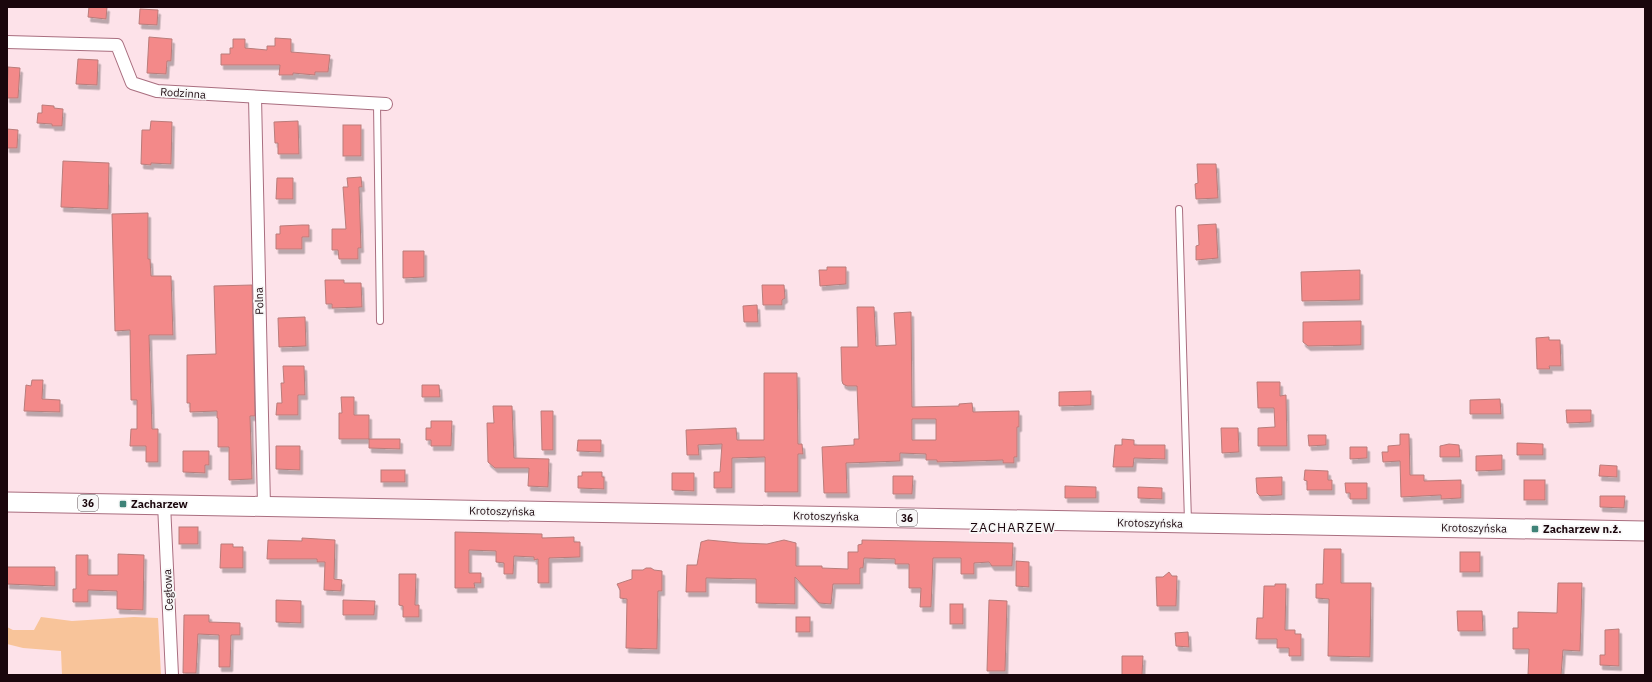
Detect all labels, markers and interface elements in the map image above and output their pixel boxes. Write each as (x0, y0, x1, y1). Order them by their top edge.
street label: Rodzinna (160, 84, 206, 102)
street label: Polna (252, 287, 266, 315)
road number: 36 (78, 495, 98, 511)
place label: Zacharzew (131, 497, 189, 511)
marker: Zacharzew (118, 499, 128, 509)
street label: Krotoszyńska (469, 503, 535, 519)
street label: Krotoszyńska (793, 508, 859, 524)
road number: 36 (897, 510, 917, 526)
street label: Krotoszyńska (1117, 515, 1183, 531)
district label: ZACHARZEW (970, 519, 1056, 536)
street label: Krotoszyńska (1441, 520, 1507, 536)
place label: Zacharzew n.ż. (1543, 522, 1622, 536)
marker: Zacharzew n.ż. (1530, 524, 1540, 534)
street label: Cegłowa (160, 569, 176, 611)

